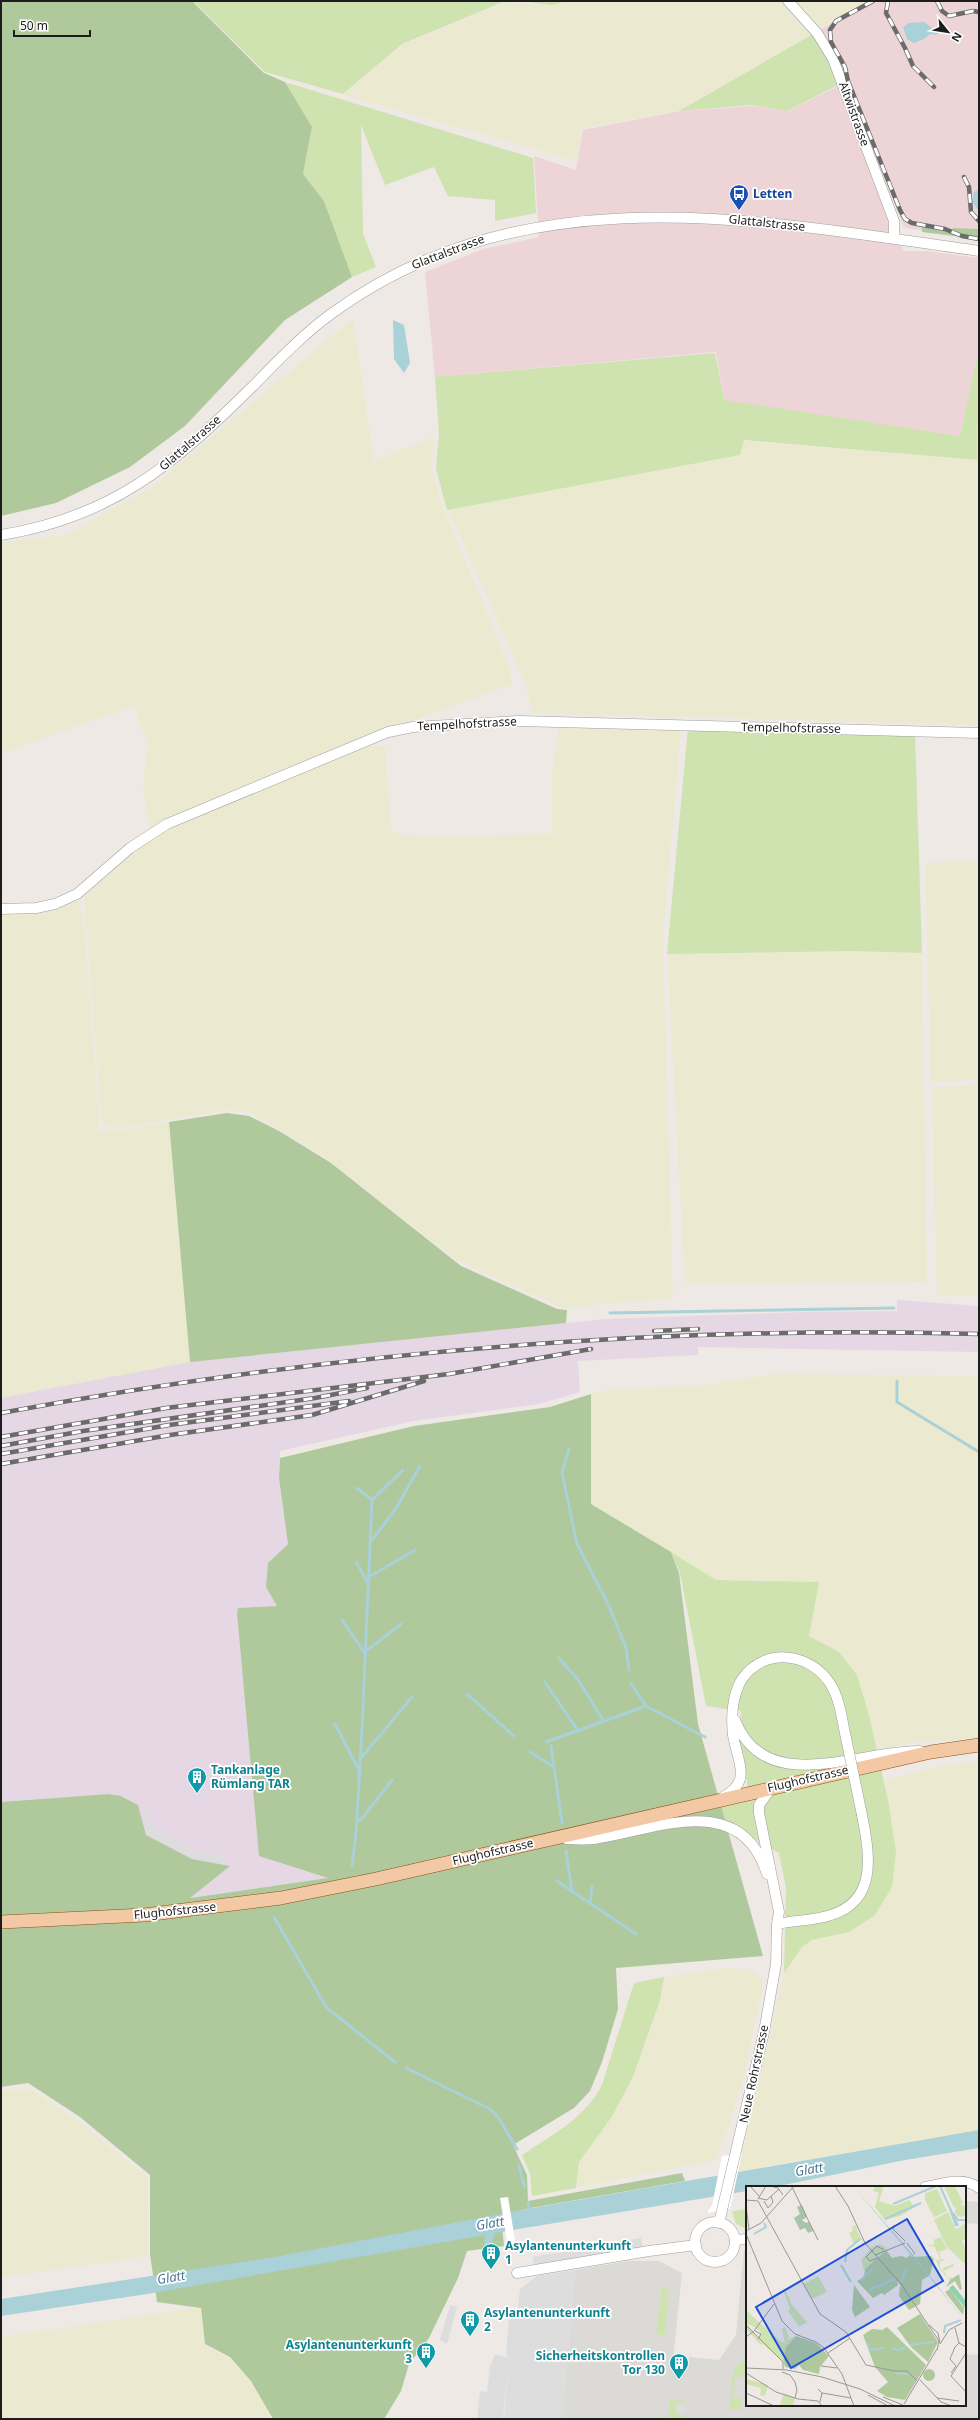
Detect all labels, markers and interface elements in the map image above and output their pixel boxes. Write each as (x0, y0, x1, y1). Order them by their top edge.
scale bar (14, 12, 90, 38)
north arrow (928, 12, 968, 52)
text: 50 m (20, 17, 48, 34)
text: N (948, 30, 966, 45)
street label: Altwistrasse (835, 79, 874, 149)
bus stop icon: Letten (728, 183, 750, 211)
place label: Letten (753, 185, 792, 202)
street label: Glattalstrasse (728, 210, 806, 235)
street label: Glattalstrasse (409, 230, 487, 273)
street label: Glattalstrasse (155, 411, 224, 474)
street label: Tempelhofstrasse (417, 712, 517, 735)
street label: Tempelhofstrasse (741, 718, 841, 737)
place label: Tankanlage Rümlang TAR (211, 1761, 290, 1792)
street label: Flughofstrasse (766, 1761, 850, 1796)
building icon: Tankanlage Rümlang TAR (186, 1766, 208, 1794)
street label: Flughofstrasse (451, 1834, 535, 1869)
street label: Flughofstrasse (133, 1898, 217, 1923)
street label: Neue Rohrstrasse (735, 2023, 772, 2125)
water label: Glatt (794, 2158, 825, 2180)
inset map (746, 2186, 966, 2406)
water label: Glatt (475, 2212, 506, 2234)
place label: Asylantenunterkunft 1 (505, 2237, 631, 2268)
building icon: Asylantenunterkunft 1 (480, 2242, 502, 2270)
water label: Glatt (156, 2266, 187, 2288)
place label: Asylantenunterkunft 2 (484, 2304, 610, 2335)
building icon: Asylantenunterkunft 2 (459, 2309, 481, 2337)
place label: Asylantenunterkunft 3 (286, 2336, 412, 2367)
building icon: Asylantenunterkunft 3 (415, 2341, 437, 2369)
place label: Sicherheitskontrollen Tor 130 (536, 2347, 665, 2378)
building icon: Sicherheitskontrollen Tor 130 (668, 2352, 690, 2380)

